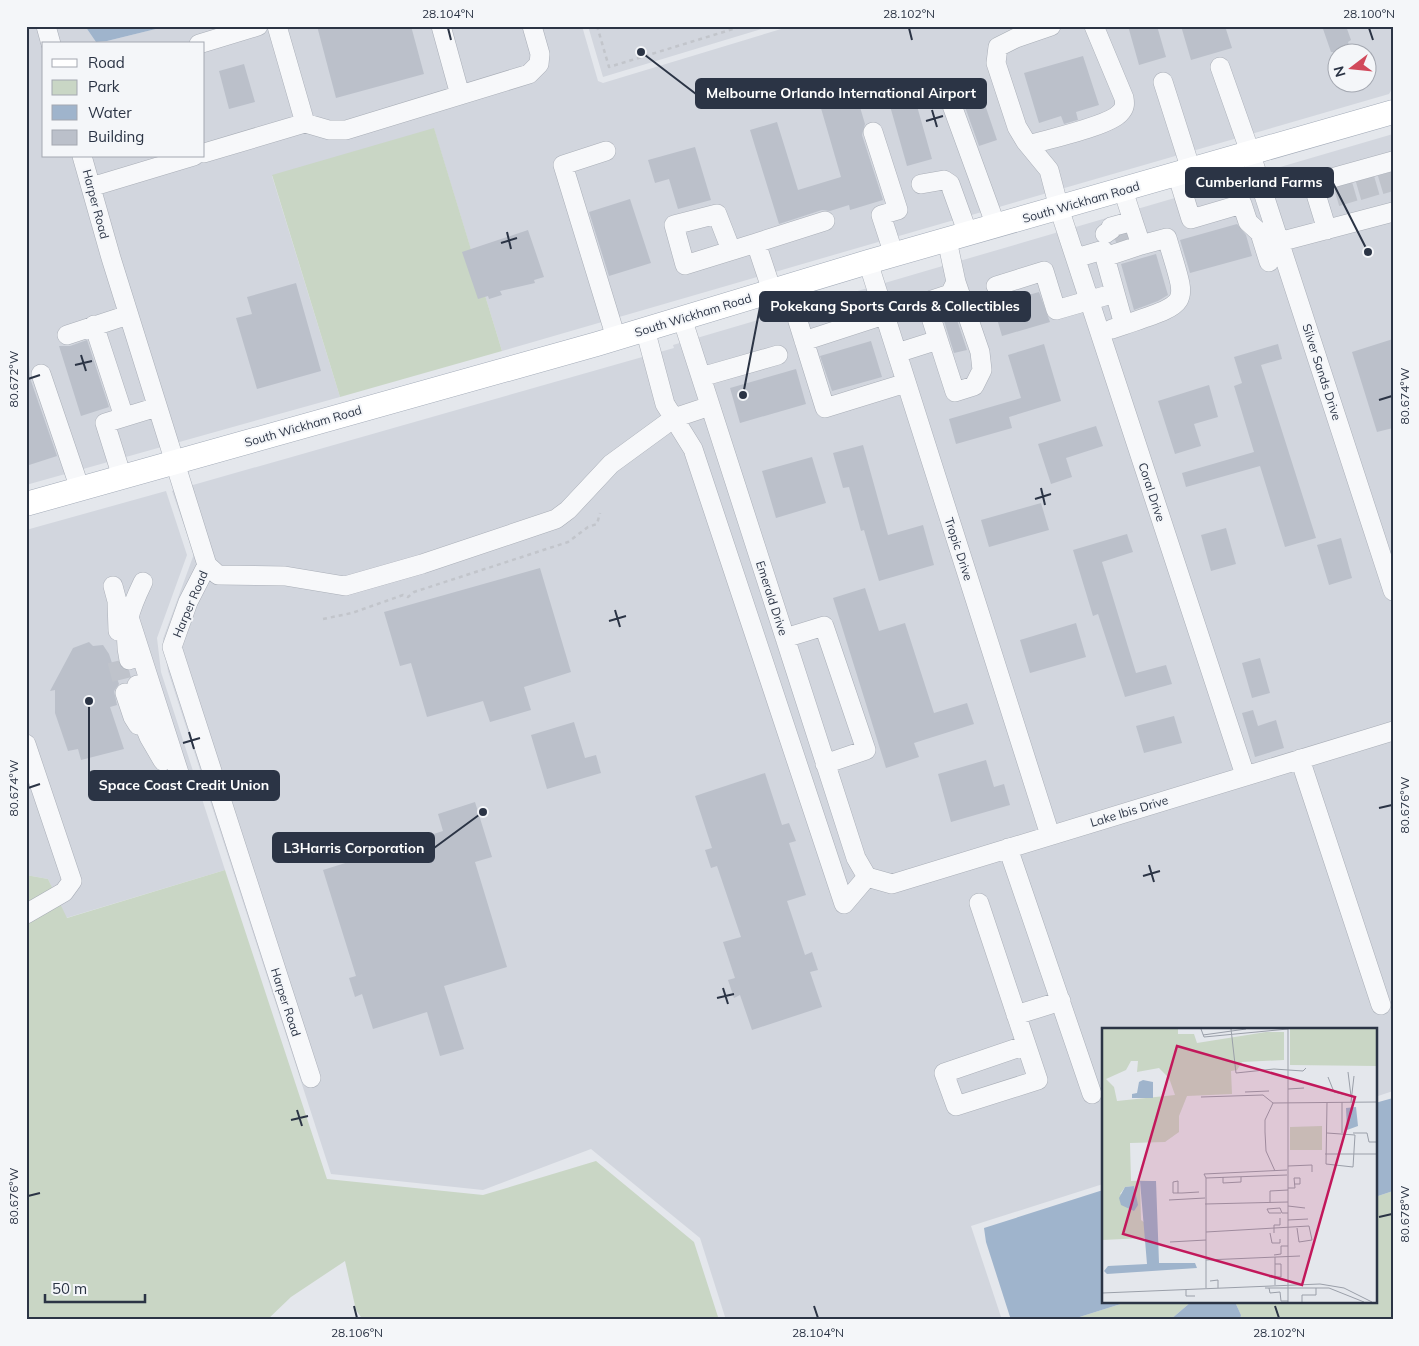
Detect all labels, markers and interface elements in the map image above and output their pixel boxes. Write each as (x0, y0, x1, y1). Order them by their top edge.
text: 28.104°N (422, 6, 474, 21)
text: 28.102°N (883, 6, 935, 21)
text: 28.100°N (1343, 6, 1395, 21)
legend (42, 42, 205, 158)
north arrow (1326, 42, 1376, 92)
text: Road (88, 53, 125, 72)
text: N (1329, 64, 1350, 79)
text: Park (88, 77, 120, 96)
callout: Melbourne Orlando International Airport (696, 79, 986, 108)
text: Melbourne Orlando International Airport (706, 84, 977, 102)
text: Water (88, 103, 132, 122)
text: Building (88, 127, 144, 146)
street label: Harper Road (80, 168, 112, 240)
callout: Cumberland Farms (1186, 168, 1333, 197)
text: Cumberland Farms (1196, 173, 1323, 191)
street label: South Wickham Road (1021, 178, 1141, 226)
street label: South Wickham Road (633, 290, 753, 340)
callout: Pokekang Sports Cards & Collectibles (760, 292, 1030, 321)
text: Pokekang Sports Cards & Collectibles (770, 297, 1020, 315)
street label: Silver Sands Drive (1299, 322, 1345, 422)
text: 80.672°W (6, 351, 21, 407)
text: 80.674°W (1397, 368, 1412, 424)
street label: South Wickham Road (243, 402, 363, 450)
street label: Coral Drive (1135, 461, 1169, 523)
street label: Tropic Drive (942, 515, 976, 583)
street label: Emerald Drive (753, 559, 791, 637)
street label: Harper Road (169, 568, 211, 640)
text: 80.674°W (6, 760, 21, 816)
callout: Space Coast Credit Union (89, 771, 279, 800)
text: Space Coast Credit Union (99, 776, 269, 794)
text: 80.676°W (1397, 777, 1412, 833)
street label: Lake Ibis Drive (1088, 792, 1170, 830)
callout: L3Harris Corporation (273, 833, 434, 862)
text: L3Harris Corporation (284, 839, 424, 857)
street label: Harper Road (268, 966, 304, 1038)
inset map (1102, 1028, 1376, 1304)
text: 80.676°W (6, 1168, 21, 1224)
text: 80.678°W (1397, 1186, 1412, 1242)
scale bar (45, 1271, 145, 1303)
text: 50 m (52, 1279, 87, 1298)
text: 28.106°N (331, 1325, 383, 1340)
text: 28.104°N (792, 1325, 844, 1340)
text: 28.102°N (1253, 1325, 1305, 1340)

